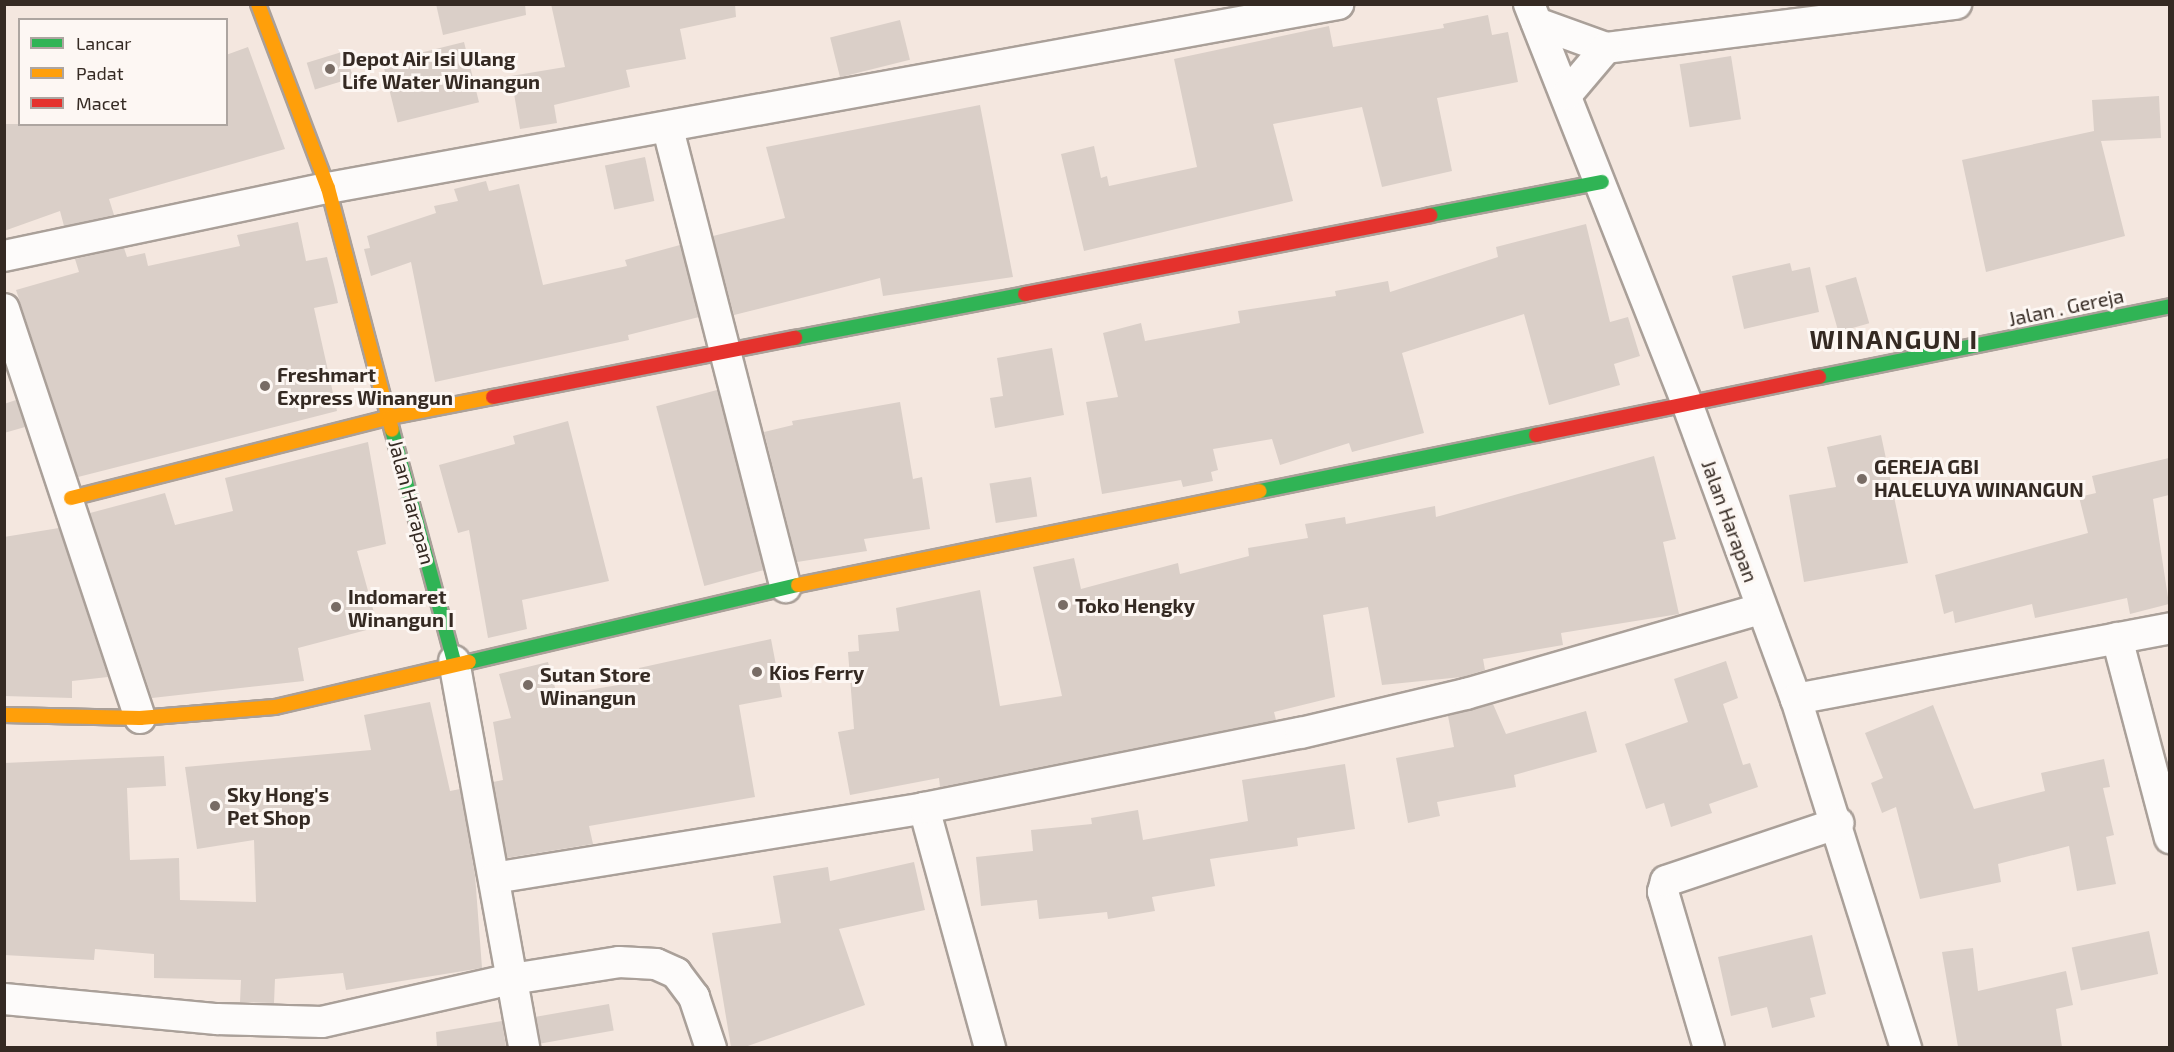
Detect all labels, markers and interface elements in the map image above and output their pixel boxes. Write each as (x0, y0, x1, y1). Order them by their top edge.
legend (18, 18, 228, 126)
text: Lancar (76, 32, 132, 54)
place label: Depot Air Isi Ulang Life Water Winangun (342, 46, 541, 93)
text: Padat (76, 62, 123, 84)
marker: Depot Air Isi Ulang Life Water Winangun (323, 62, 337, 76)
text: Macet (76, 92, 127, 114)
street label: Jalan . Gereja (2006, 283, 2126, 331)
district label: WINANGUN I (1809, 323, 1979, 355)
place label: Freshmart Express Winangun (277, 362, 453, 409)
marker: Freshmart Express Winangun (258, 379, 272, 393)
street label: Jalan Harapan (384, 437, 440, 567)
place label: GEREJA GBI HALELUYA WINANGUN (1874, 455, 2084, 502)
street label: Jalan Harapan (1697, 457, 1763, 585)
marker: GEREJA GBI HALELUYA WINANGUN (1855, 472, 1869, 486)
place label: Indomaret Winangun I (348, 584, 454, 631)
place label: Toko Hengky (1075, 593, 1195, 617)
marker: Toko Hengky (1056, 598, 1070, 612)
marker: Indomaret Winangun I (329, 600, 343, 614)
place label: Kios Ferry (769, 660, 864, 684)
place label: Sutan Store Winangun (540, 662, 651, 709)
marker: Kios Ferry (750, 665, 764, 679)
marker: Sutan Store Winangun (521, 678, 535, 692)
place label: Sky Hong's Pet Shop (227, 783, 330, 830)
marker: Sky Hong's Pet Shop (208, 799, 222, 813)

